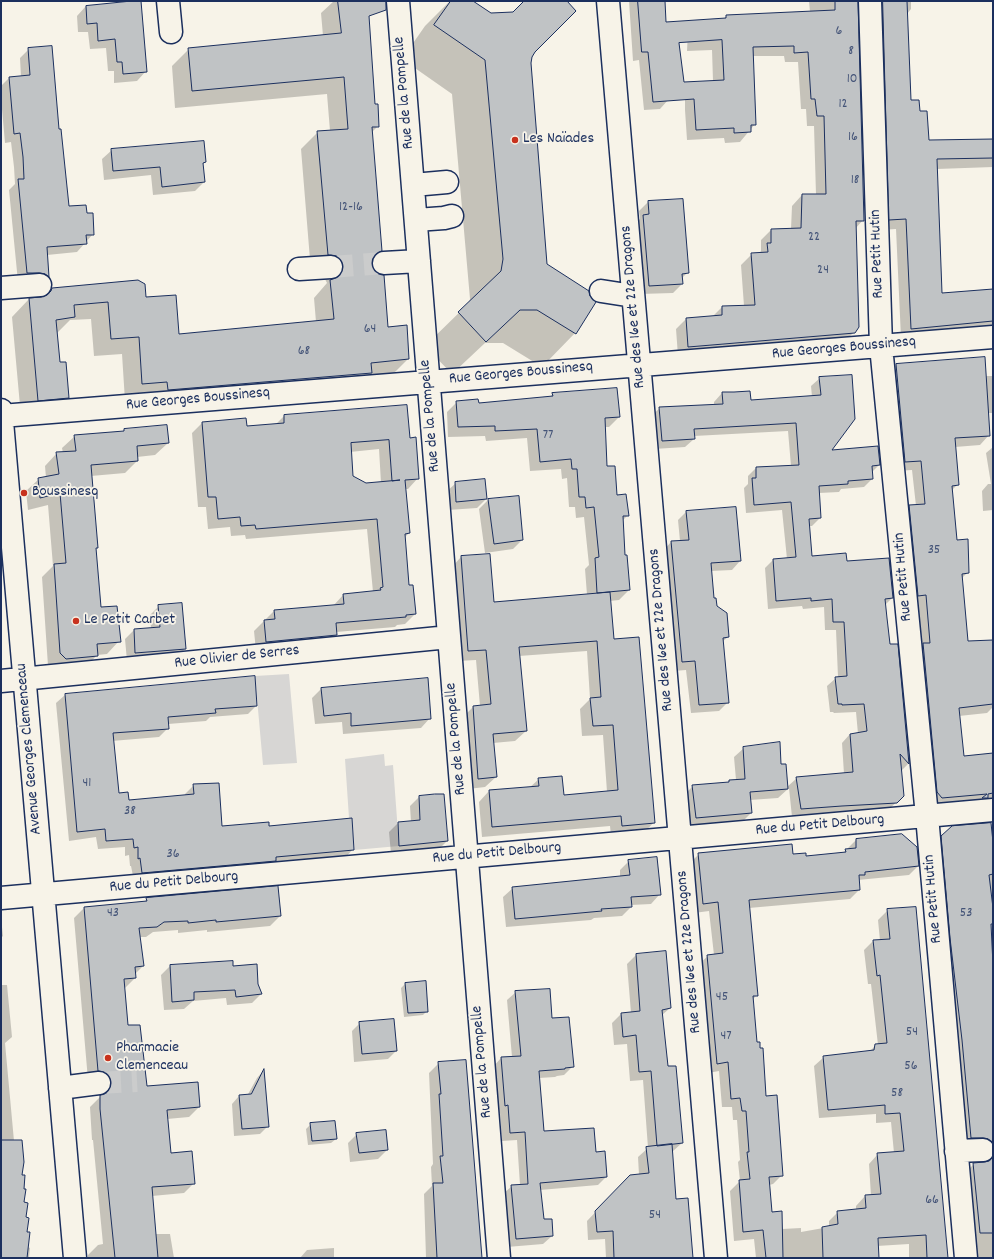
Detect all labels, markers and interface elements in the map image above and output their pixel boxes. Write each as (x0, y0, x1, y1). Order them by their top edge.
house number: 6 (836, 24, 842, 40)
street label: Rue de la Pompelle (391, 36, 419, 150)
house number: 8 (848, 44, 854, 60)
house number: 10 (847, 72, 857, 88)
house number: 12 (838, 97, 848, 113)
place label: Les Naïades (523, 130, 594, 150)
house number: 16 (848, 130, 858, 146)
marker: Les Naïades (510, 135, 520, 145)
house number: 18 (851, 173, 859, 189)
house number: 12-16 (339, 200, 363, 216)
street label: Rue Petit Hutin (867, 209, 889, 299)
street label: Rue des 16e et 22e Dragons (617, 225, 651, 389)
house number: 22 (808, 230, 820, 246)
house number: 24 (817, 263, 829, 279)
house number: 64 (364, 322, 376, 338)
street label: Rue Georges Boussinesq (771, 333, 917, 365)
house number: 68 (298, 344, 310, 360)
street label: Rue Georges Boussinesq (448, 358, 594, 390)
street label: Rue de la Pompelle (417, 359, 445, 473)
street label: Rue Georges Boussinesq (125, 384, 271, 416)
house number: 77 (543, 428, 553, 444)
place label: Boussinesq (32, 483, 98, 503)
marker: Boussinesq (19, 488, 29, 498)
street label: Rue Petit Hutin (891, 532, 917, 622)
house number: 35 (928, 543, 940, 559)
street label: Rue des 16e et 22e Dragons (645, 548, 679, 712)
place label: Le Petit Carbet (84, 611, 175, 631)
marker: Le Petit Carbet (71, 616, 81, 626)
street label: Rue Olivier de Serres (174, 642, 300, 674)
street label: Avenue Georges Clemenceau (13, 662, 47, 836)
street label: Rue de la Pompelle (443, 682, 471, 796)
house number: 41 (83, 776, 91, 792)
house number: 38 (124, 804, 136, 820)
street label: Rue du Petit Delbourg (755, 811, 885, 841)
street label: Rue du Petit Delbourg (432, 839, 562, 869)
house number: 36 (166, 847, 180, 863)
street label: Rue Petit Hutin (921, 854, 947, 944)
street label: Rue du Petit Delbourg (109, 868, 239, 898)
street label: Rue des 16e et 22e Dragons (673, 870, 707, 1034)
house number: 43 (107, 906, 119, 922)
house number: 53 (960, 906, 972, 922)
house number: 45 (716, 990, 728, 1006)
street label: Rue de la Pompelle (469, 1005, 497, 1119)
house number: 54 (906, 1025, 918, 1041)
house number: 47 (720, 1029, 732, 1045)
place label: Pharmacie Clemenceau (116, 1039, 188, 1077)
marker: Pharmacie Clemenceau (103, 1053, 113, 1063)
house number: 56 (904, 1059, 918, 1075)
house number: 58 (891, 1086, 903, 1102)
house number: 66 (925, 1193, 939, 1209)
house number: 54 (649, 1208, 661, 1224)

